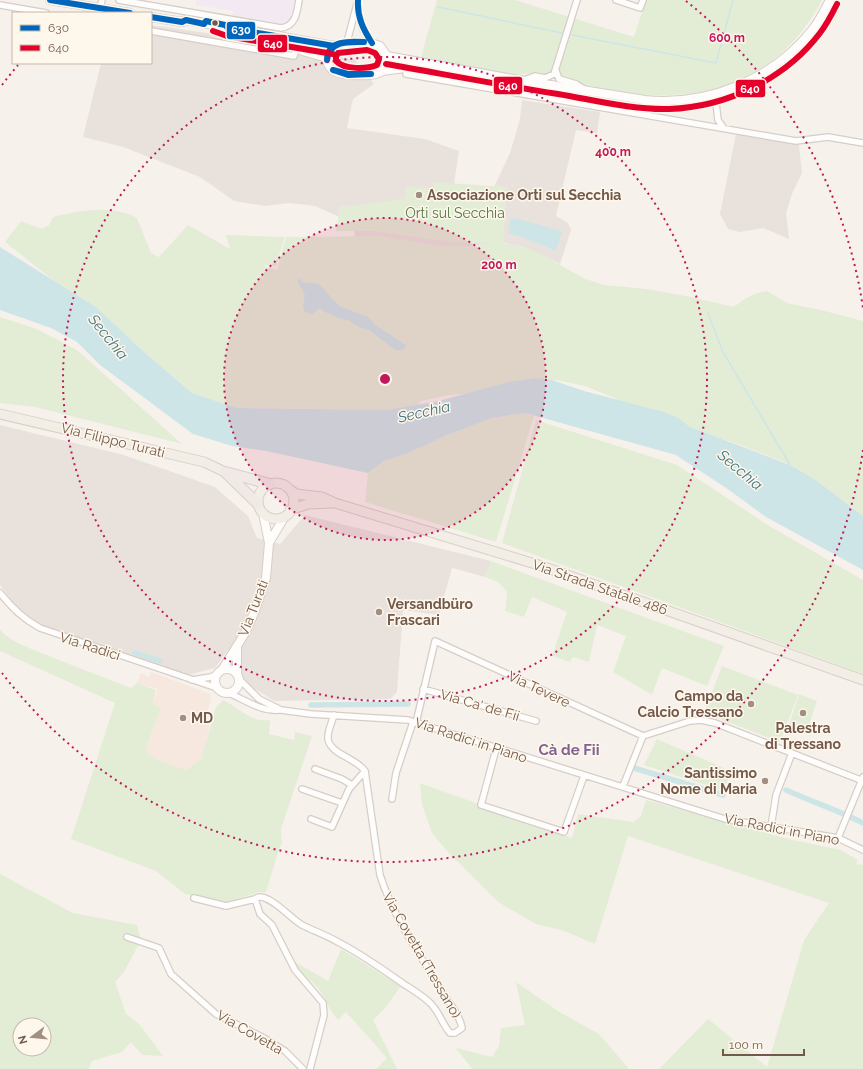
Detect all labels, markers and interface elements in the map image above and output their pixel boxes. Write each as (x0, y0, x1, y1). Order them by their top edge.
legend (12, 12, 152, 64)
unlabelled marker (210, 18, 220, 28)
text: 630 (48, 21, 69, 35)
line badge: 630 (226, 21, 256, 40)
text: 630 (231, 24, 251, 37)
text: 600 m (709, 31, 745, 45)
line badge: 640 (257, 34, 288, 53)
text: 640 (263, 38, 283, 51)
text: 640 (48, 41, 69, 55)
line badge: 640 (493, 76, 523, 95)
line badge: 640 (735, 79, 766, 98)
text: 640 (498, 80, 518, 93)
text: 640 (740, 83, 760, 96)
text: 400 m (595, 145, 631, 159)
place label: Associazione Orti sul Secchia (427, 187, 621, 203)
marker: Associazione Orti sul Secchia (414, 190, 424, 200)
park label: Orti sul Secchia (405, 205, 505, 221)
text: 200 m (481, 258, 517, 272)
water label: Secchia (84, 310, 132, 363)
centre of rings (378, 372, 392, 386)
water label: Secchia (395, 397, 452, 427)
street label: Via Filippo Turati (59, 419, 167, 461)
water label: Secchia (713, 445, 766, 494)
street label: Via Strada Statale 486 (530, 556, 670, 618)
street label: Via Turati (235, 577, 271, 639)
place label: Versandbüro Frascari (387, 596, 474, 628)
marker: Versandbüro Frascari (374, 607, 384, 617)
street label: Via Radici (58, 629, 122, 663)
street label: Via Tevere (505, 668, 573, 710)
street label: Via Ca' de Fii (439, 686, 521, 724)
place label: Campo da Calcio Tressano (638, 688, 744, 720)
marker: Campo da Calcio Tressano (746, 699, 756, 709)
marker: Palestra di Tressano (798, 708, 808, 718)
place label: MD (191, 710, 213, 726)
marker: MD (178, 713, 188, 723)
street label: Via Radici in Piano (413, 714, 529, 766)
place label: Palestra di Tressano (765, 720, 842, 752)
district label: Cà de Fii (538, 741, 600, 759)
place label: Santissimo Nome di Maria (660, 765, 758, 797)
marker: Santissimo Nome di Maria (760, 776, 770, 786)
street label: Via Radici in Piano (723, 810, 841, 848)
street label: Via Covetta (Tressano) (379, 889, 465, 1021)
street label: Via Covetta (214, 1007, 286, 1057)
north arrow (12, 1017, 52, 1057)
scale bar (723, 1031, 804, 1057)
text: N (15, 1034, 30, 1045)
text: 100 m (729, 1038, 763, 1052)

